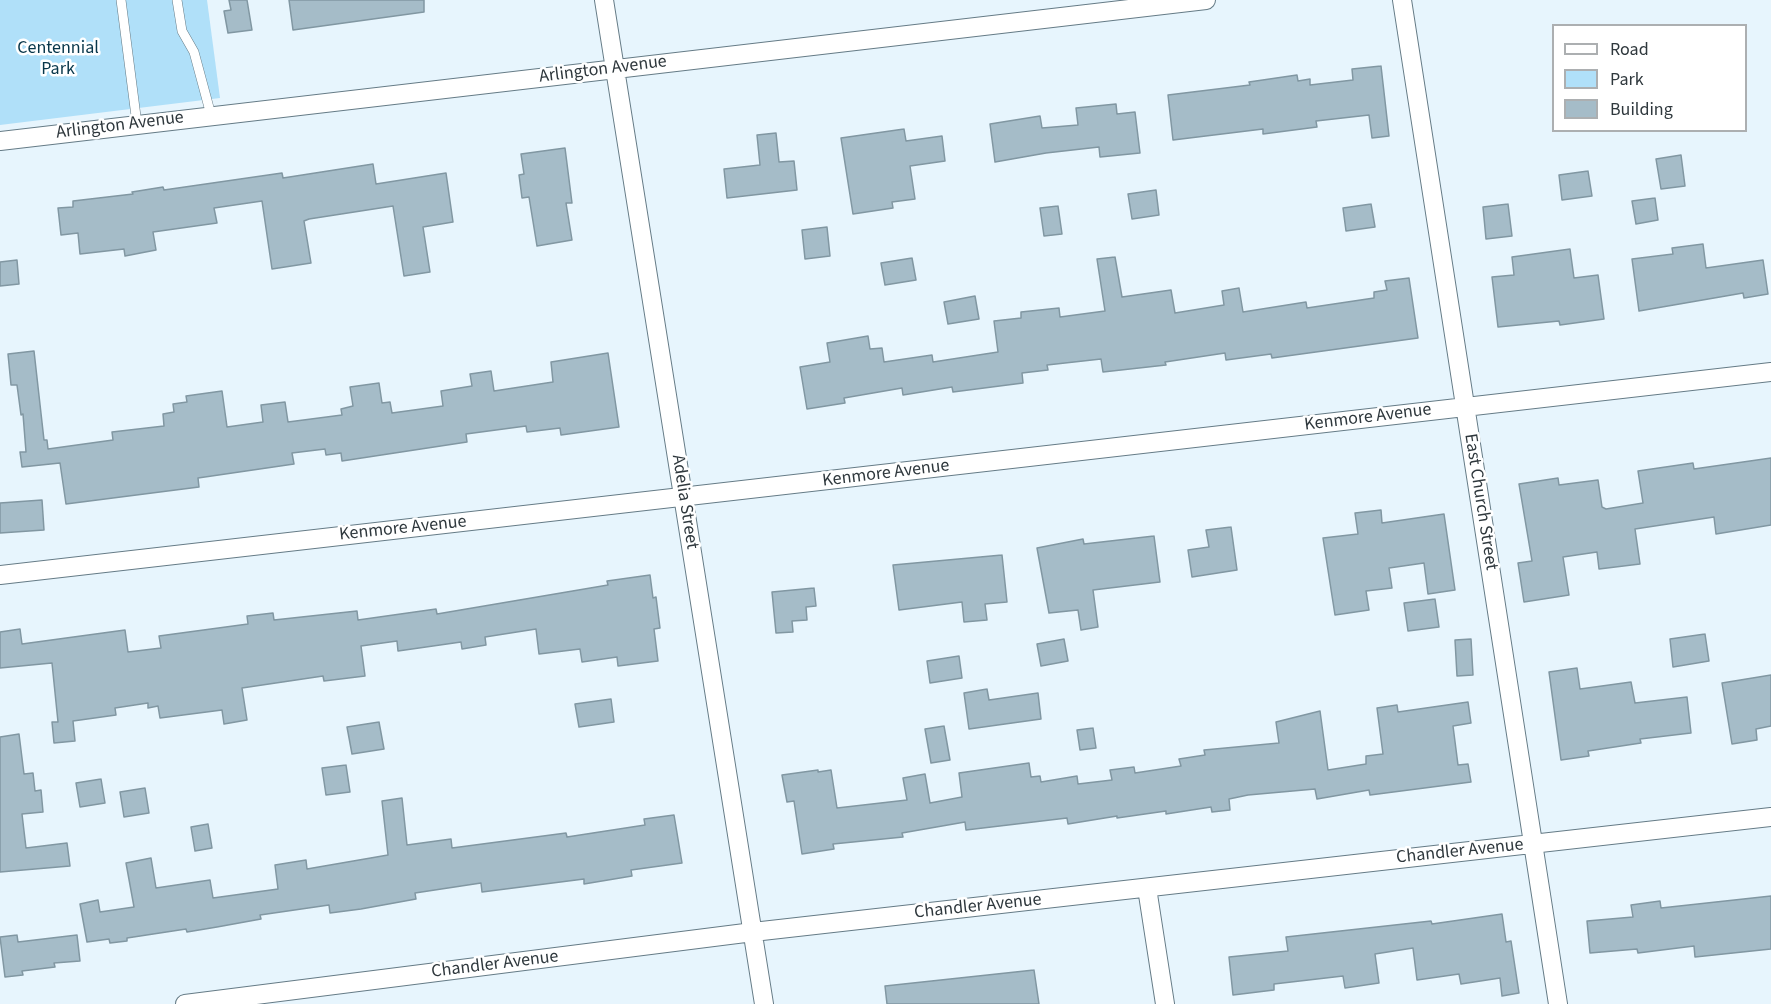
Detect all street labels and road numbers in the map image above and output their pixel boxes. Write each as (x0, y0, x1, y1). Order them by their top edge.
street label: Arlington Avenue (538, 51, 668, 89)
street label: Arlington Avenue (55, 107, 185, 145)
street label: Kenmore Avenue (1303, 399, 1433, 437)
street label: East Church Street (1459, 432, 1501, 572)
street label: Adelia Street (666, 453, 702, 551)
street label: Kenmore Avenue (821, 455, 951, 493)
street label: Kenmore Avenue (338, 512, 468, 546)
street label: Chandler Avenue (1395, 835, 1525, 869)
street label: Chandler Avenue (913, 890, 1043, 924)
street label: Chandler Avenue (430, 946, 560, 984)

